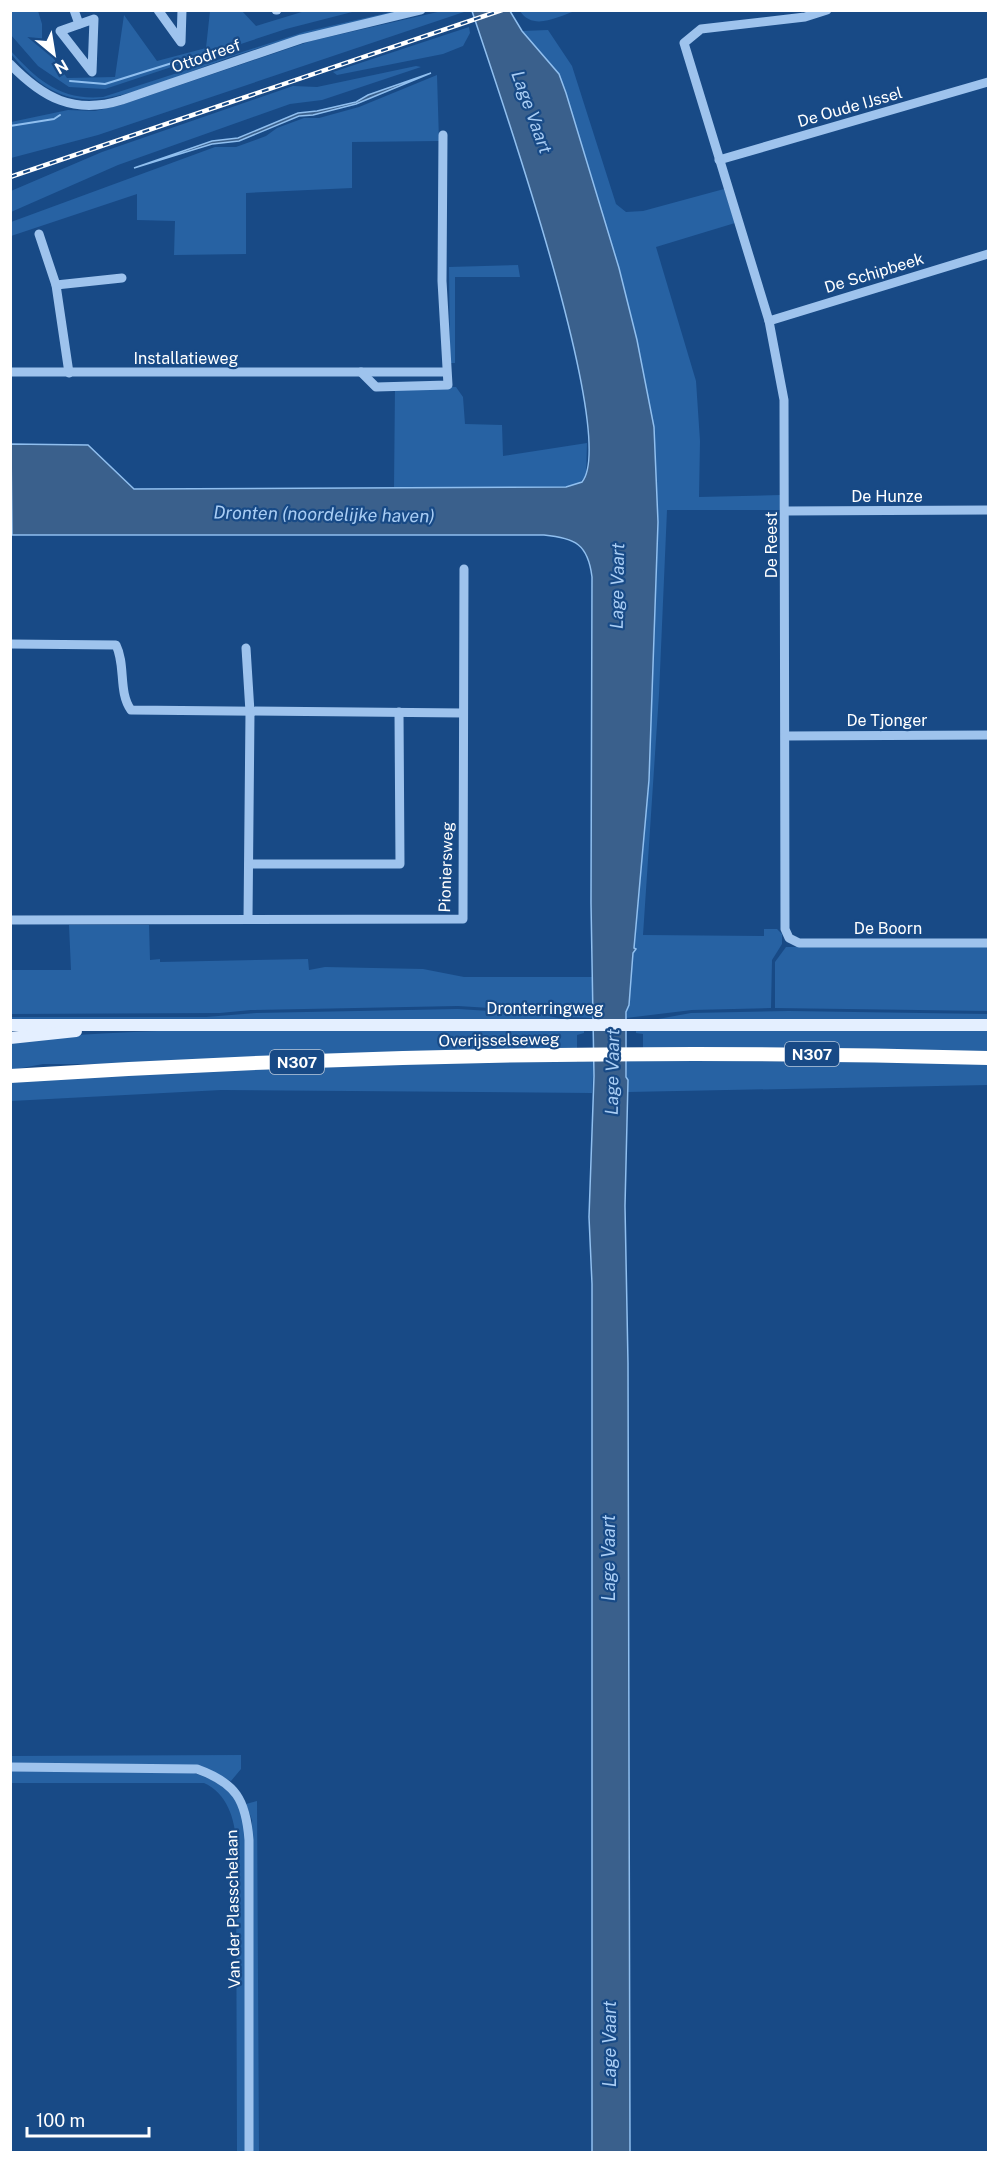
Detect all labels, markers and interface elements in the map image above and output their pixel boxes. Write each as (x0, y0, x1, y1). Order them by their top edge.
north arrow (24, 24, 84, 84)
street label: Ottodreef (169, 35, 243, 77)
text: N (51, 55, 71, 78)
water label: Lage Vaart (507, 68, 557, 156)
street label: De Oude IJssel (795, 83, 905, 131)
street label: De Schipbeek (822, 249, 926, 297)
street label: Installatieweg (134, 349, 238, 368)
street label: De Hunze (851, 487, 923, 506)
water label: Dronten (noordelijke haven) (213, 502, 435, 526)
street label: De Reest (762, 512, 781, 578)
water label: Lage Vaart (606, 542, 628, 629)
street label: De Tjonger (846, 711, 928, 730)
street label: Pioniersweg (435, 821, 457, 913)
street label: De Boorn (854, 919, 922, 938)
street label: Dronterringweg (486, 999, 604, 1018)
water label: Lage Vaart (601, 1028, 623, 1115)
street label: Overijsselseweg (438, 1029, 560, 1051)
road number: N307 (785, 1042, 839, 1066)
road number: N307 (270, 1050, 324, 1074)
water label: Lage Vaart (598, 1515, 619, 1601)
street label: Van der Plasschelaan (222, 1829, 244, 1989)
water label: Lage Vaart (599, 2001, 620, 2087)
scale bar (27, 2100, 148, 2138)
text: 100 m (36, 2110, 85, 2131)

